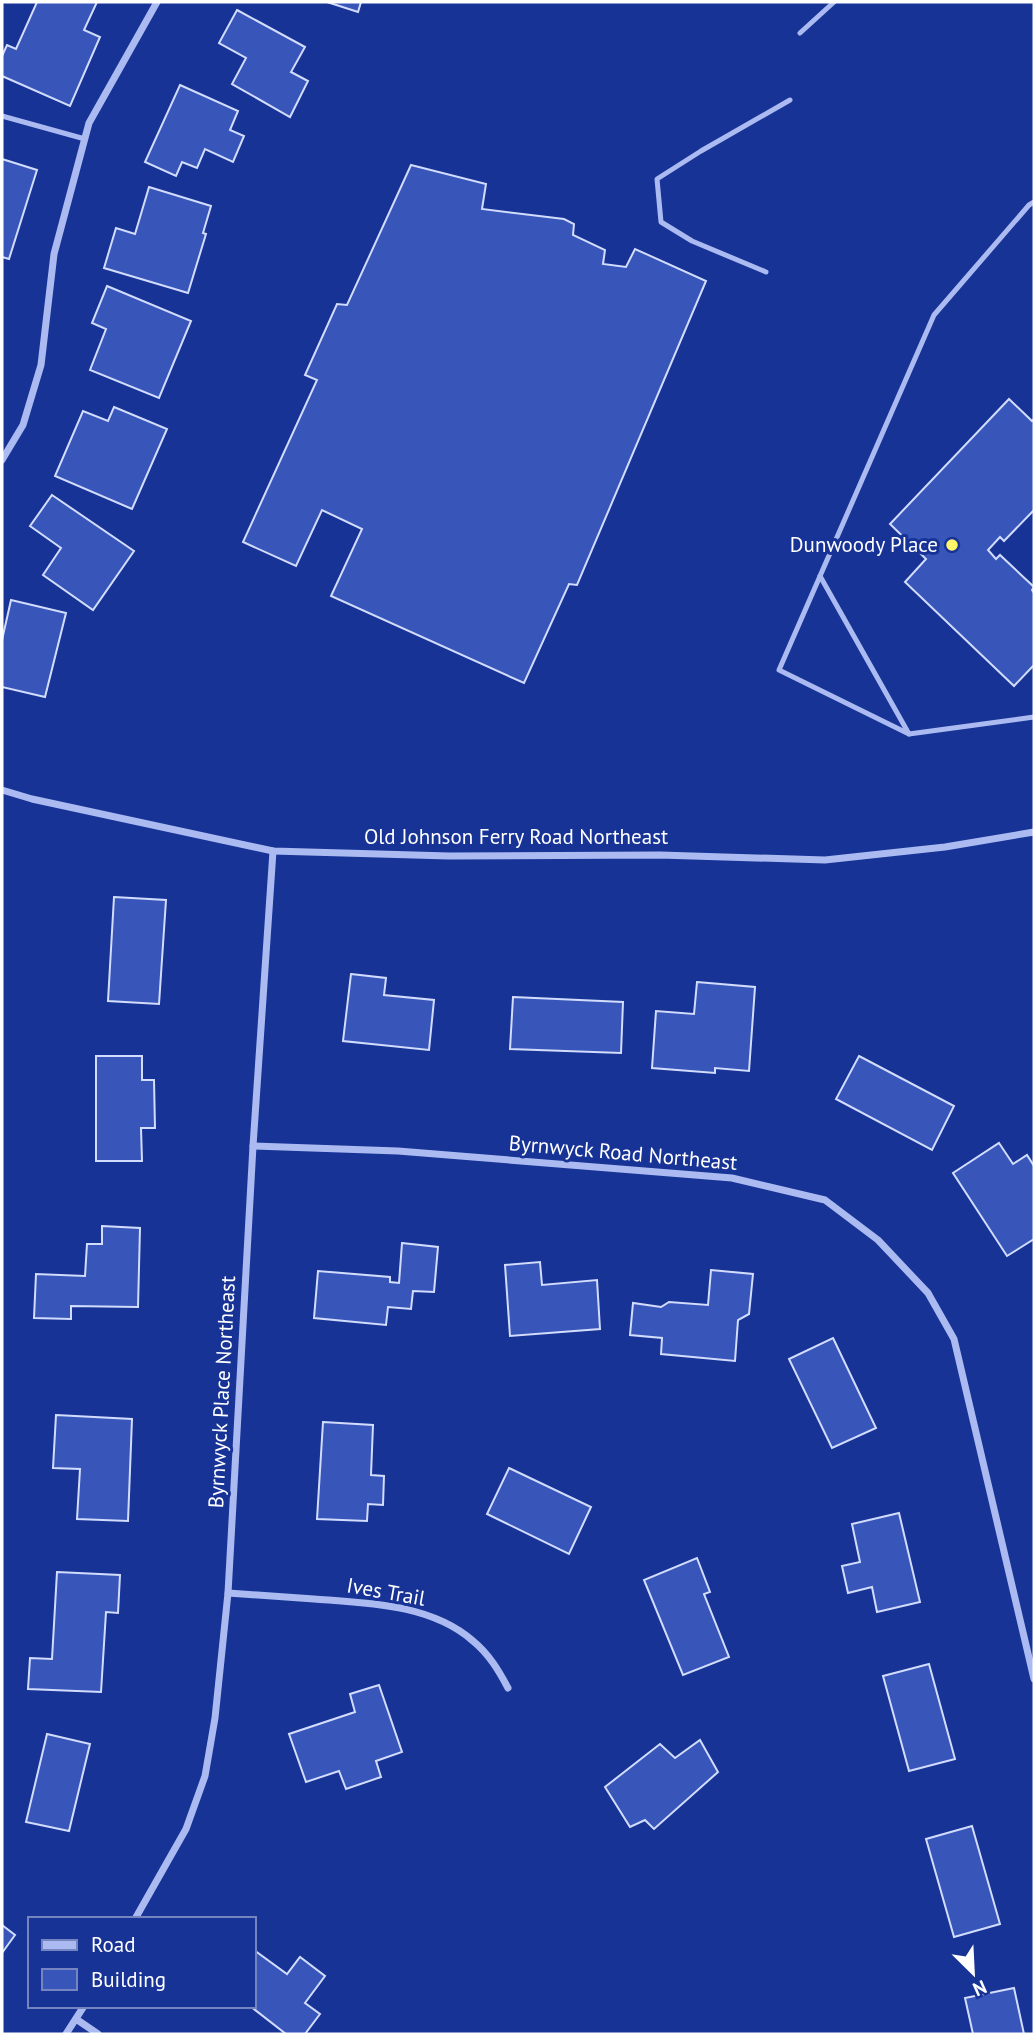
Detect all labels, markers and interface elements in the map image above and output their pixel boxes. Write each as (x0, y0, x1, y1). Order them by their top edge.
place label: Dunwoody Place (790, 531, 938, 558)
marker: Dunwoody Place (944, 537, 960, 553)
street label: Old Johnson Ferry Road Northeast (364, 823, 668, 850)
street label: Byrnwyck Road Northeast (508, 1129, 738, 1176)
street label: Byrnwyck Place Northeast (202, 1275, 241, 1509)
street label: Ives Trail (345, 1571, 427, 1612)
legend (28, 1917, 256, 2008)
text: Road (91, 1931, 135, 1958)
north arrow (938, 1938, 1008, 2008)
text: Building (91, 1966, 166, 1993)
text: N (969, 1975, 990, 2002)

